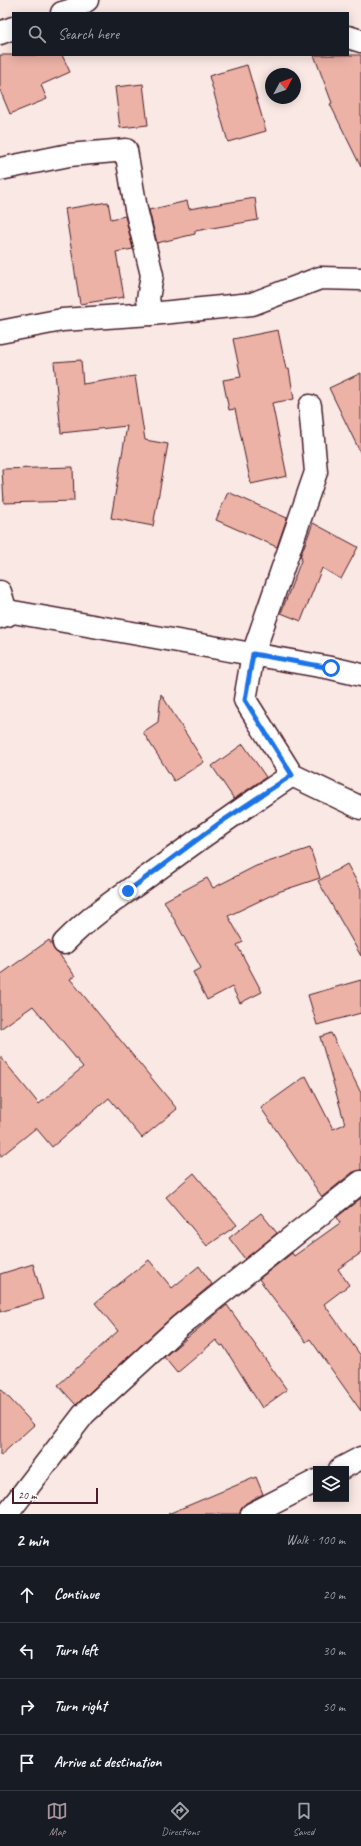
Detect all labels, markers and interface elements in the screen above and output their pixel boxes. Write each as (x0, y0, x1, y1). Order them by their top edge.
search box (12, 12, 349, 56)
icon: search (26, 23, 48, 45)
text: Search here (58, 25, 119, 44)
north arrow (265, 68, 301, 104)
route start (322, 659, 340, 677)
route end (119, 882, 137, 900)
map controls (313, 1466, 349, 1502)
button: layers (313, 1466, 349, 1502)
scale bar (12, 1486, 98, 1505)
text: 20 m (18, 1488, 37, 1502)
text: 2 min (16, 1530, 49, 1551)
text: Walk · 100 m (286, 1532, 345, 1548)
icon: ahead (16, 1584, 38, 1606)
text: Continue (54, 1585, 99, 1604)
text: 20 m (323, 1587, 345, 1603)
icon: left (16, 1640, 38, 1662)
text: Turn left (54, 1641, 97, 1660)
text: 30 m (323, 1643, 345, 1659)
icon: right (16, 1696, 38, 1718)
text: Turn right (54, 1697, 107, 1716)
text: 50 m (323, 1699, 345, 1715)
icon: arrive (16, 1752, 38, 1774)
text: Arrive at destination (54, 1753, 161, 1772)
tab: Map (46, 1800, 68, 1838)
tab: Directions (161, 1800, 200, 1838)
tab: Saved (293, 1800, 315, 1838)

